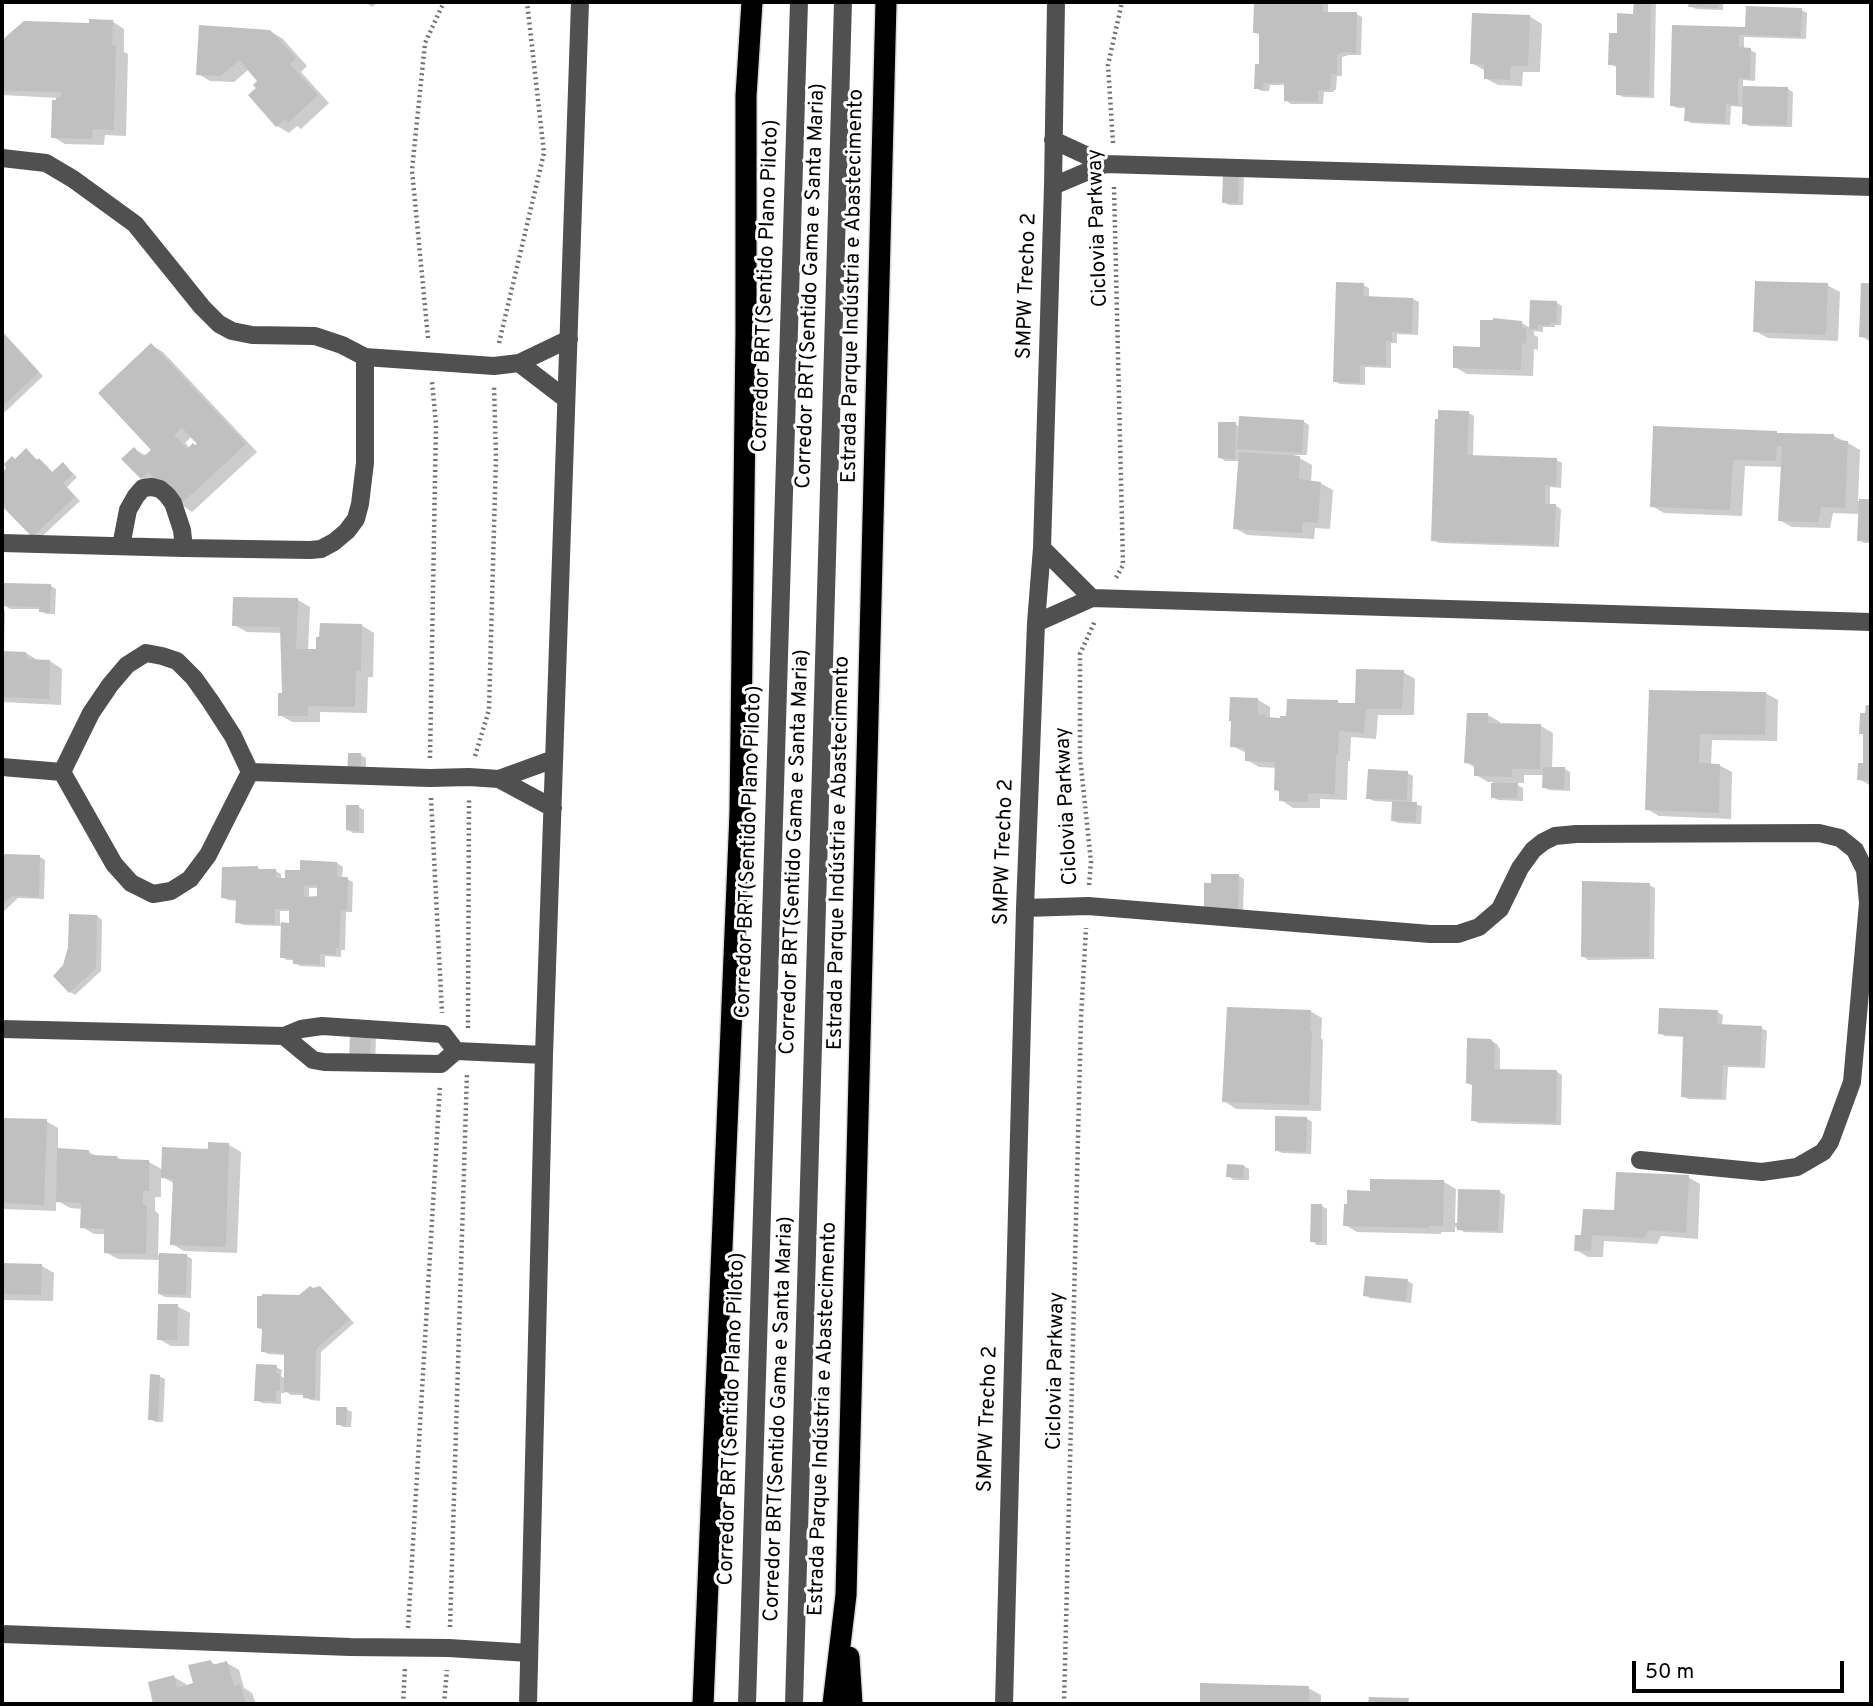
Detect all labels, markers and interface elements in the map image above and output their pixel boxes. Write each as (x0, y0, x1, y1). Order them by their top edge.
street label: Corredor BRT(Sentido Gama e Santa Maria) (792, 83, 832, 489)
street label: Estrada Parque Indústria e Abastecimento (838, 89, 870, 483)
street label: Corredor BRT(Sentido Plano Piloto) (749, 119, 785, 453)
street label: Ciclovia Parkway (1084, 148, 1114, 308)
street label: SMPW Trecho 2 (1013, 212, 1043, 360)
street label: Corredor BRT(Sentido Gama e Santa Maria) (776, 649, 816, 1055)
street label: Estrada Parque Indústria e Abastecimento (824, 656, 856, 1050)
street label: Corredor BRT(Sentido Plano Piloto) (732, 685, 768, 1019)
street label: Ciclovia Parkway (1051, 726, 1085, 886)
street label: SMPW Trecho 2 (990, 778, 1020, 926)
street label: Corredor BRT(Sentido Gama e Santa Maria) (760, 1216, 800, 1622)
street label: Estrada Parque Indústria e Abastecimento (805, 1222, 843, 1616)
street label: Corredor BRT(Sentido Plano Piloto) (715, 1252, 751, 1586)
street label: Ciclovia Parkway (1043, 1292, 1071, 1450)
street label: SMPW Trecho 2 (974, 1345, 1004, 1493)
scale bar (1635, 1646, 1847, 1690)
text: 50 m (1645, 1659, 1694, 1686)

